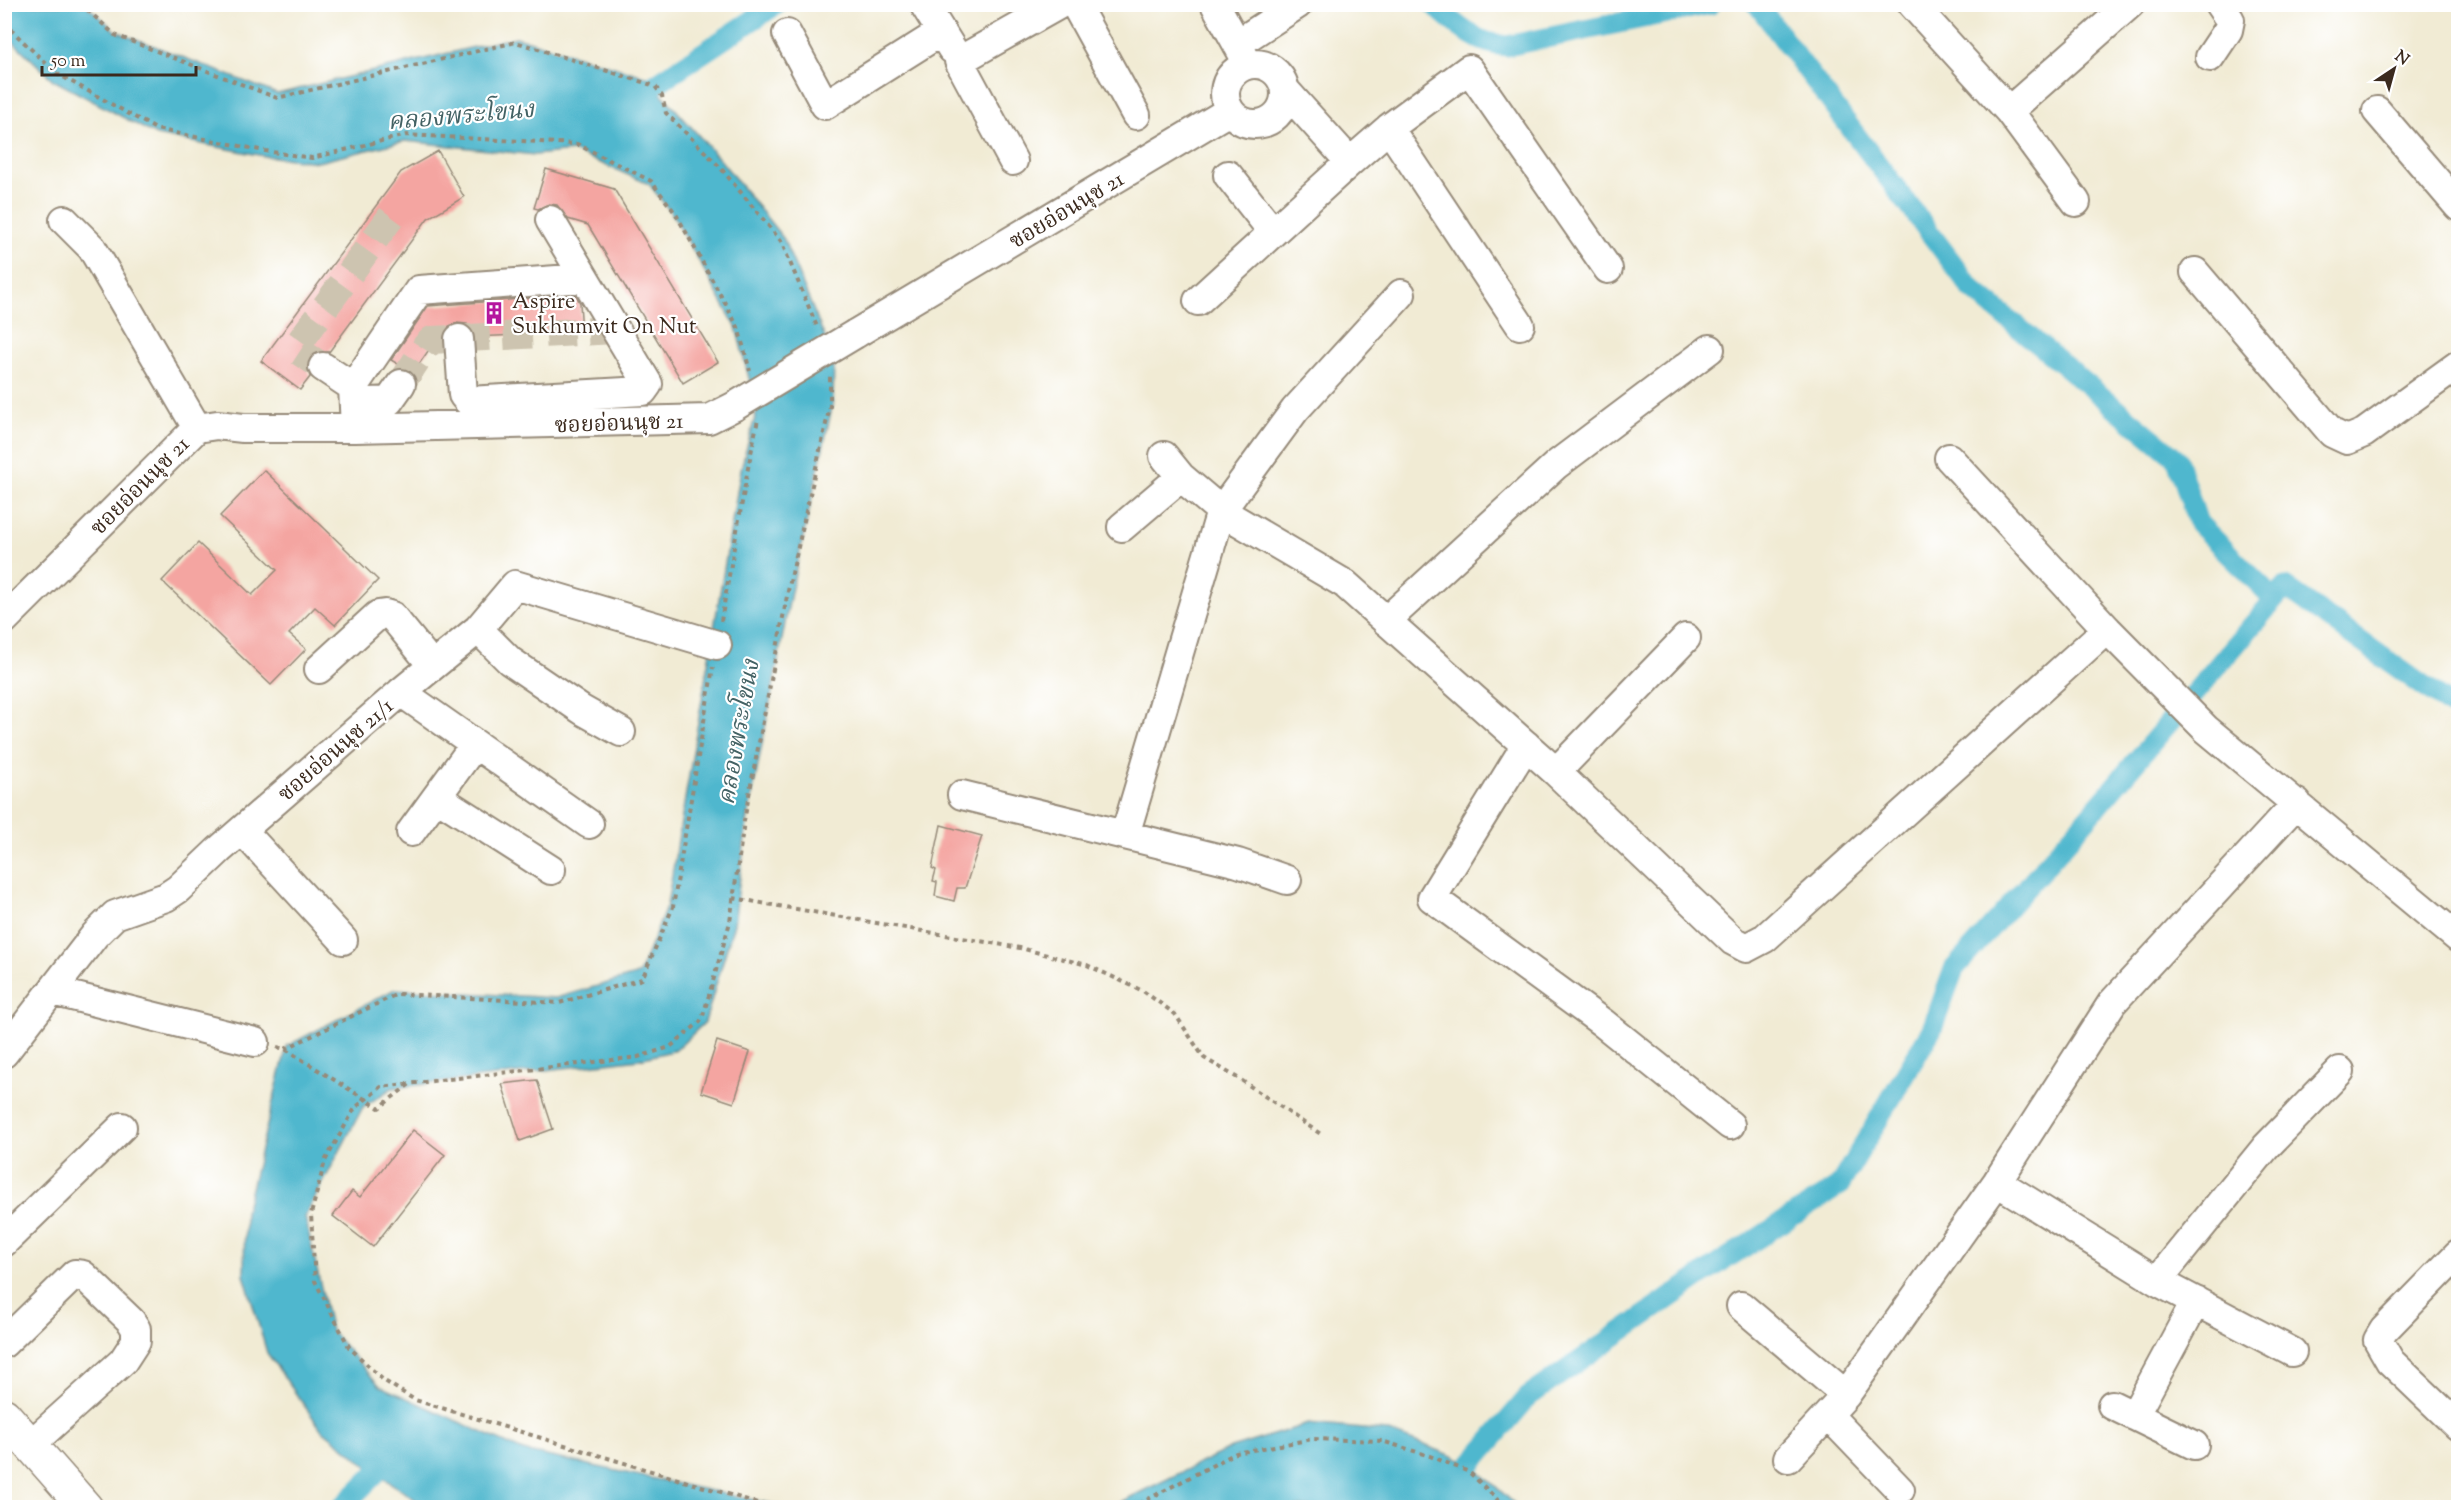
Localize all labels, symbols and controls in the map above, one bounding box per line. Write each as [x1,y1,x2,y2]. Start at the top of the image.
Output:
scale bar [42,39,196,77]
north arrow [2364,39,2424,99]
text: N [2389,46,2413,72]
text: 50 m [50,49,86,75]
water label: คลองพระโขนง [386,92,537,140]
street label: ซอยอ่อนนุช 21 [1004,164,1132,259]
place label: Aspire Sukhumvit On Nut [512,287,697,344]
building icon: Aspire Sukhumvit On Nut [481,300,507,326]
street label: ซอยอ่อนนุช 21 [554,407,685,443]
street label: ซอยอ่อนนุช 21 [84,430,198,544]
water label: คลองพระโขนง [709,656,770,808]
street label: ซอยอ่อนนุช 21/1 [272,692,402,811]

